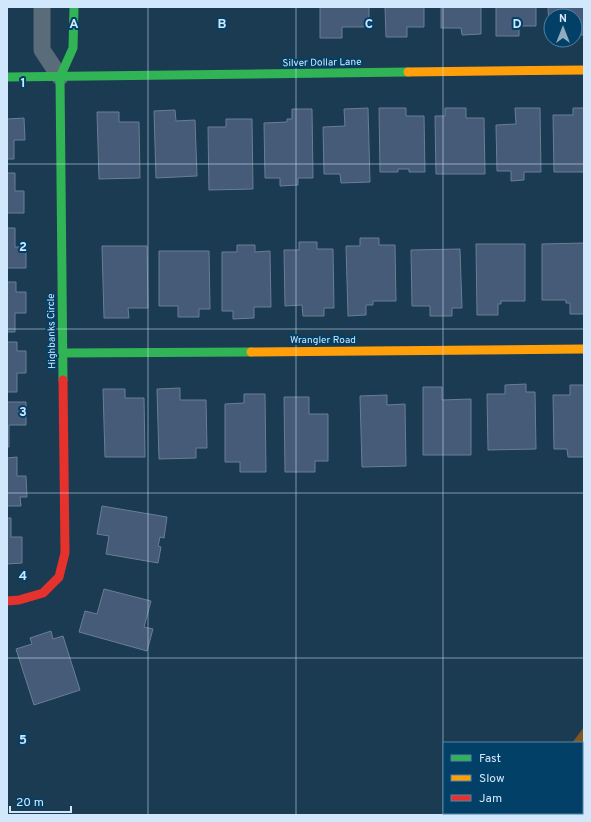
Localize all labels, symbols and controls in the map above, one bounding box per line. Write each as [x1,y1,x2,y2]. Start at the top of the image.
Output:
north arrow [543,8,583,48]
text: N [559,12,567,26]
text: A [69,17,79,33]
text: B [218,17,227,33]
text: C [365,17,373,33]
text: D [512,17,522,33]
street label: Silver Dollar Lane [282,56,362,70]
text: 1 [20,76,26,92]
text: 2 [19,240,27,256]
street label: Highbanks Circle [45,293,59,369]
street label: Wrangler Road [290,334,356,347]
text: 3 [19,405,27,421]
text: 4 [19,569,27,585]
text: 5 [19,733,27,749]
legend [443,742,583,814]
text: Fast [479,751,501,767]
text: Slow [479,771,505,787]
scale bar [10,788,71,814]
text: Jam [479,791,502,807]
text: 20 m [16,795,44,811]

